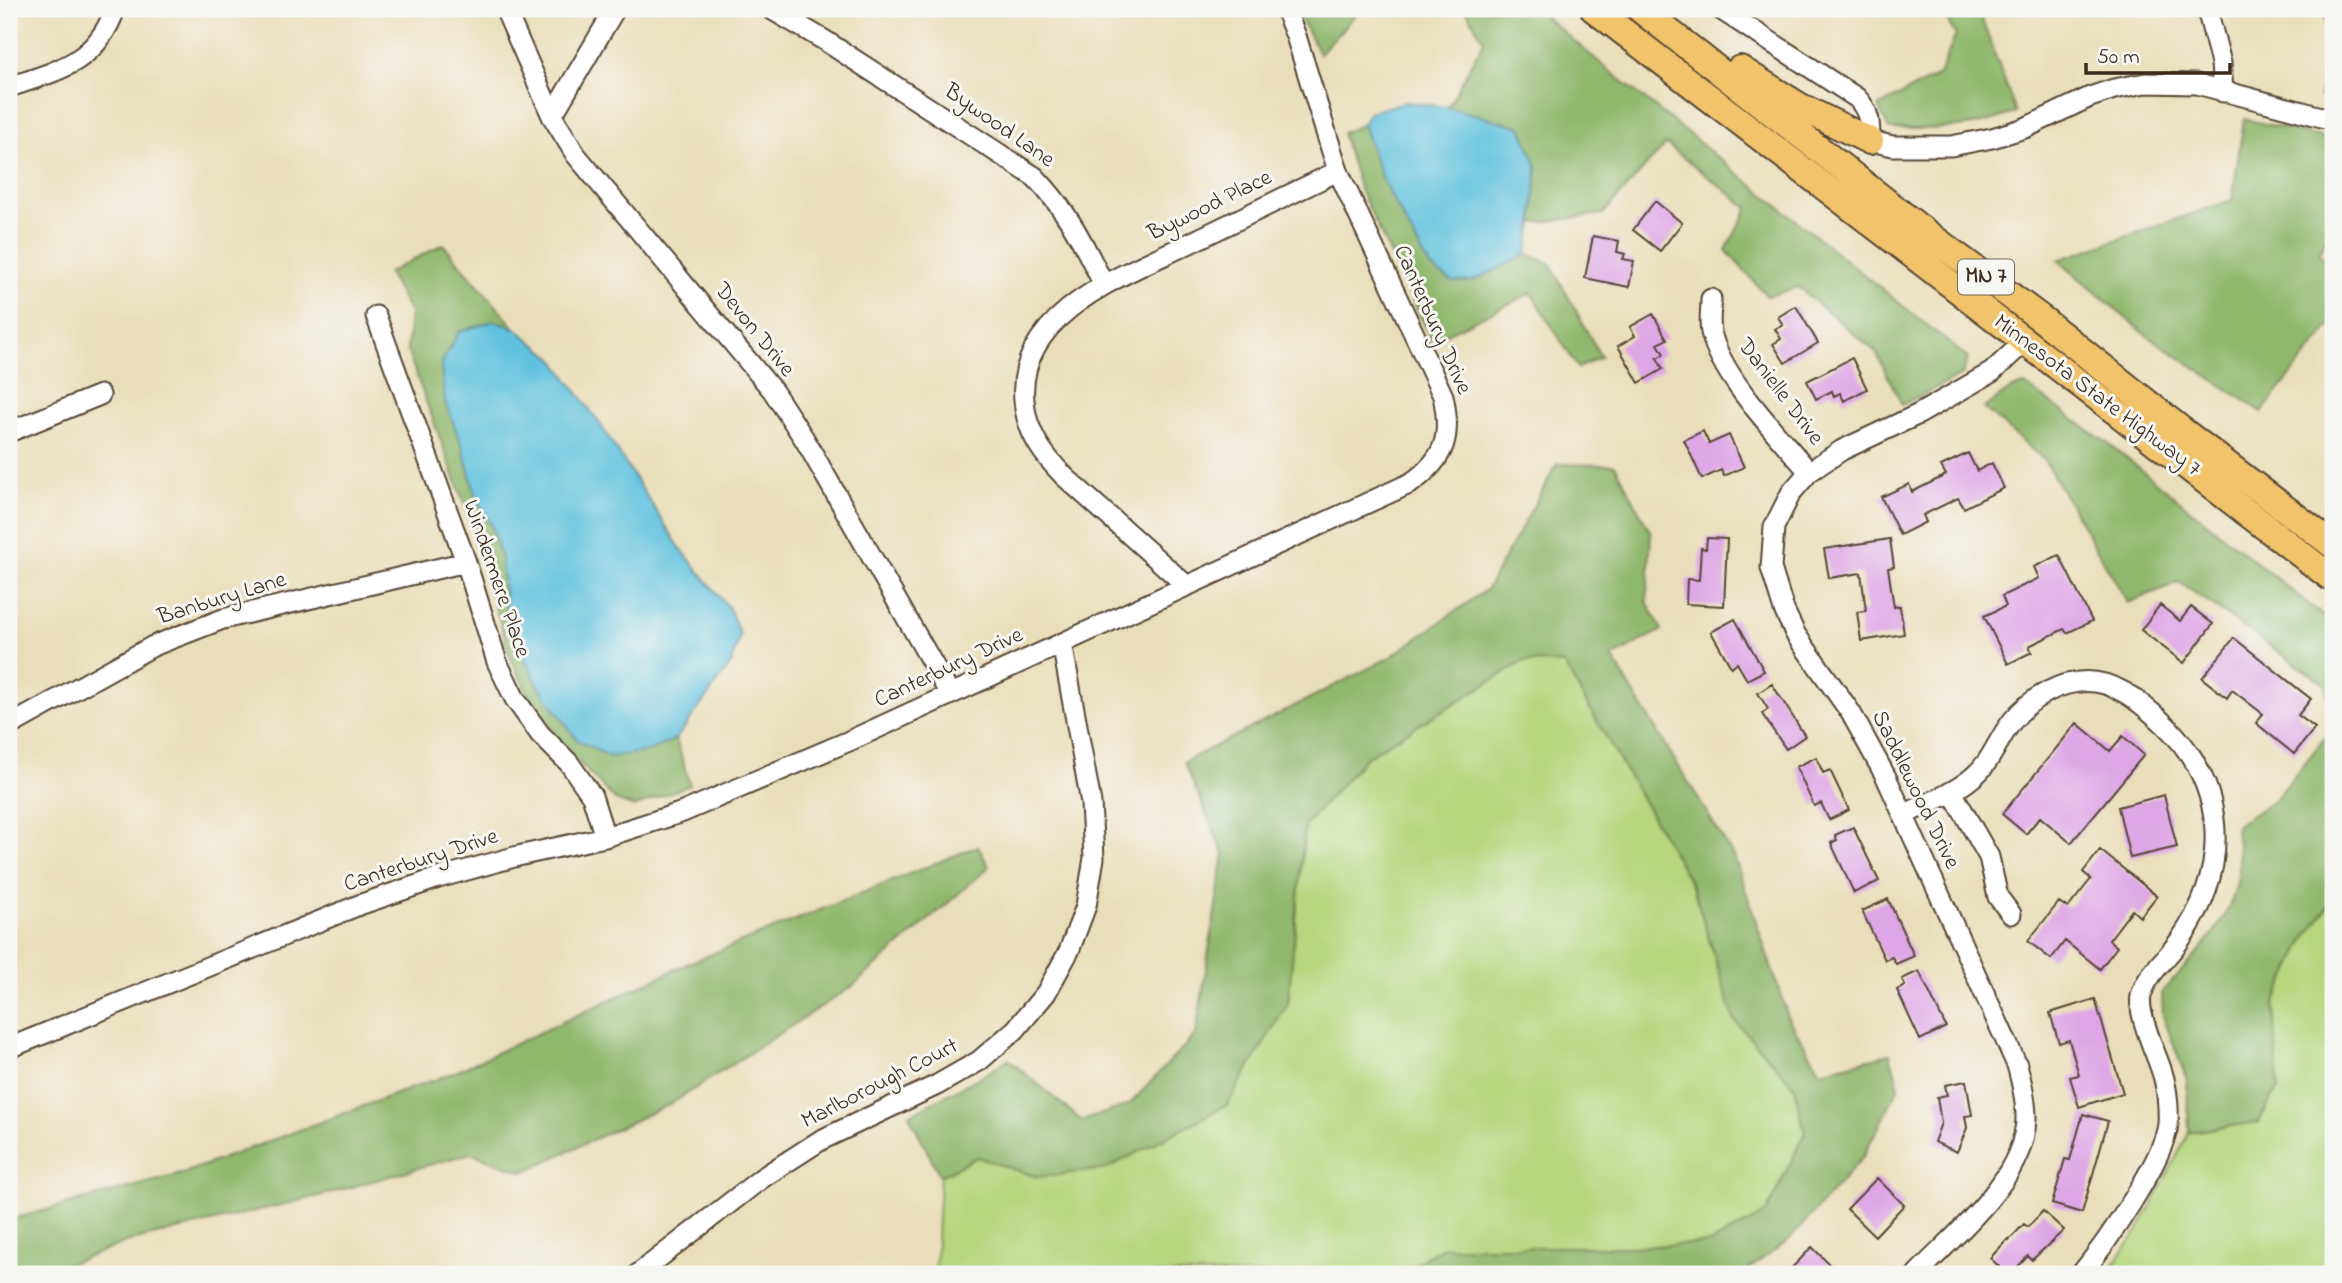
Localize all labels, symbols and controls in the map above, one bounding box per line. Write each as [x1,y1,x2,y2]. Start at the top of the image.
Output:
scale bar [2086,32,2230,76]
text: 50 m [2097,43,2140,73]
street label: Bywood Lane [935,75,1062,178]
street label: Bywood Place [1141,161,1279,253]
street label: Canterbury Drive [1382,240,1480,401]
road number: MN 7 [1958,260,2014,294]
street label: Devon Drive [705,275,803,385]
street label: Minnesota State Highway 7 [1985,307,2208,487]
street label: Danielle Drive [1728,331,1832,453]
street label: Windermere Place [454,496,539,663]
street label: Banbury Lane [153,564,292,636]
street label: Canterbury Drive [869,619,1030,719]
street label: Saddlewood Drive [1862,705,1968,875]
street label: Canterbury Drive [340,820,504,903]
street label: Marlborough Court [796,1030,965,1139]

